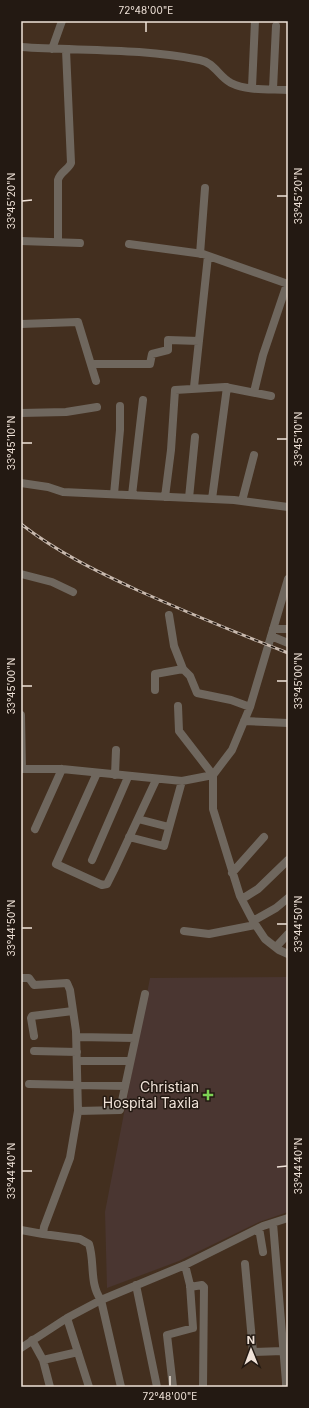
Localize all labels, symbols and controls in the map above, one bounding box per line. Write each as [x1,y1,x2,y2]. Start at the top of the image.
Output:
text: 72°48'00"E [119,4,173,16]
text: 33°45'20"N [292,168,304,224]
text: 33°45'20"N [5,173,17,229]
text: 33°45'10"N [292,412,304,466]
text: 33°45'10"N [5,416,17,470]
text: 33°45'00"N [292,653,304,709]
text: 33°45'00"N [5,658,17,714]
text: 33°44'50"N [292,896,304,952]
text: 33°44'50"N [5,900,17,956]
place label: Christian Hospital Taxila [103,1078,199,1111]
marker: Christian Hospital Taxila [202,1089,214,1101]
text: 33°44'40"N [292,1138,304,1194]
text: 33°44'40"N [5,1143,17,1199]
north arrow [231,1330,271,1370]
text: N [247,1333,255,1347]
text: 72°48'00"E [143,1390,197,1402]

